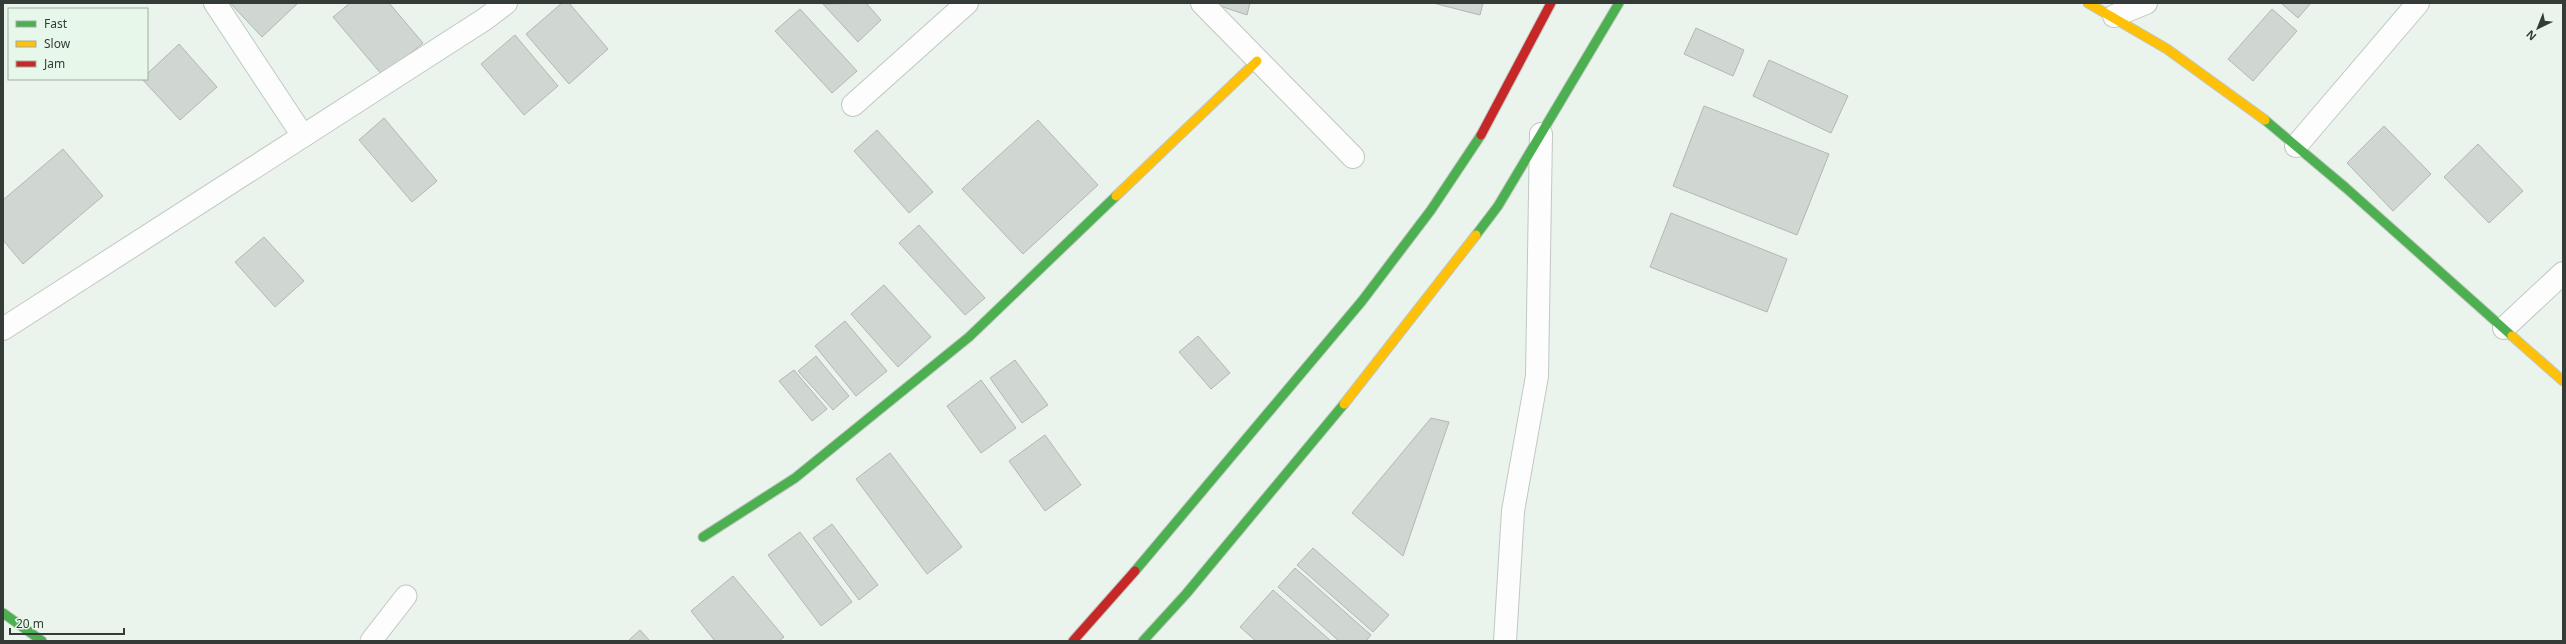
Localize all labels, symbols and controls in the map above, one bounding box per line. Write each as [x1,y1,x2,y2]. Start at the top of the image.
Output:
legend [8,8,148,80]
north arrow [2518,8,2558,48]
text: Fast [44,15,68,32]
text: N [2522,27,2539,44]
text: Slow [44,35,71,52]
text: Jam [43,55,65,72]
scale bar [10,610,124,636]
text: 20 m [16,615,44,632]

